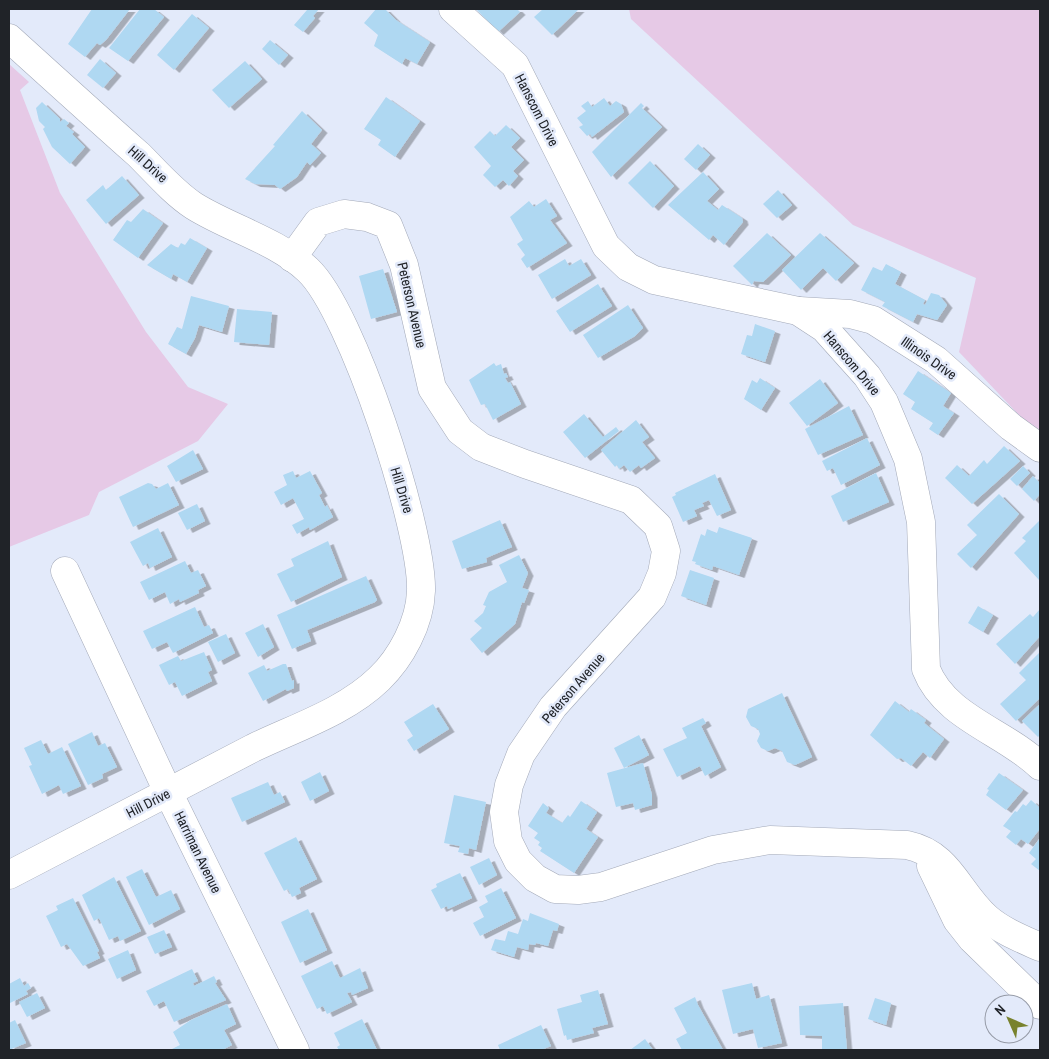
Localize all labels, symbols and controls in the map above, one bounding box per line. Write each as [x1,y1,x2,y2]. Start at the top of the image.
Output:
street label: Hanscom Drive [511,71,563,149]
street label: Hill Drive [124,142,172,186]
street label: Peterson Avenue [393,260,431,350]
street label: Hanscom Drive [820,327,884,399]
street label: Illinois Drive [898,332,960,384]
street label: Hill Drive [386,465,418,515]
street label: Peterson Avenue [538,649,608,727]
street label: Hill Drive [123,784,173,822]
street label: Harriman Avenue [170,808,226,896]
north arrow [984,994,1034,1044]
text: N [991,1001,1009,1019]

